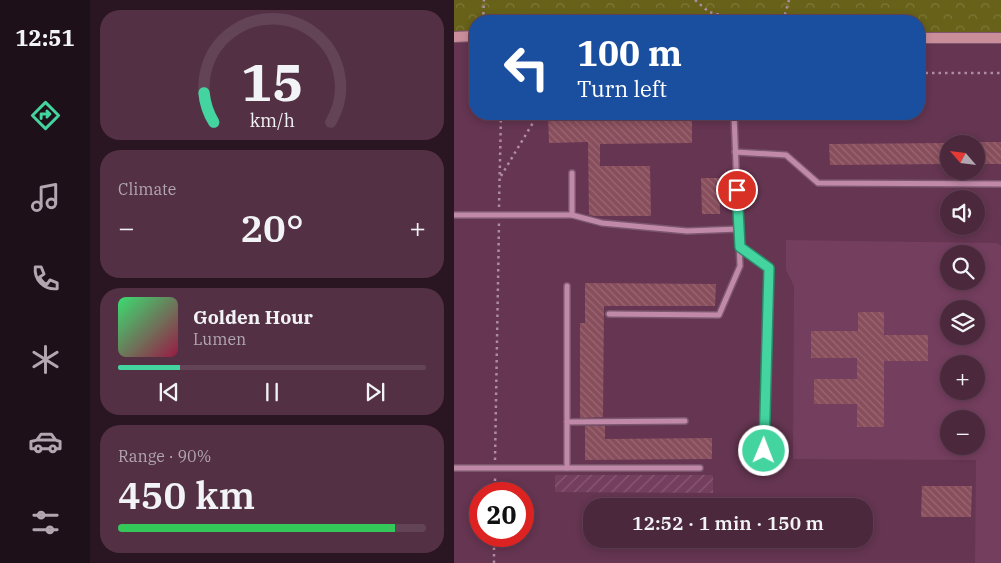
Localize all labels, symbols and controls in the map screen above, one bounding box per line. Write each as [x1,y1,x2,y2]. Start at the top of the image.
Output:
text: 12:51 [15,23,75,52]
text: 100 m [577,30,682,76]
icon: left [494,35,559,100]
text: 15 [241,48,303,115]
text: Turn left [577,74,667,103]
icon: directions [28,98,63,133]
text: km/h [249,109,295,132]
north arrow [940,135,985,180]
map controls [940,135,985,455]
pin [716,169,758,211]
icon: arrive [723,176,751,204]
text: Climate [118,179,176,199]
icon: music [28,180,63,215]
button: sound [940,190,985,235]
text: 20° [240,203,304,252]
text: − [118,209,135,246]
text: + [409,209,426,246]
button: search [940,245,985,290]
icon: phone [28,261,63,296]
button: layers [940,300,985,345]
text: Golden Hour [193,305,313,329]
text: Lumen [193,329,246,349]
icon: climate [28,342,63,377]
button: + [940,355,985,400]
icon: previous [155,378,183,406]
icon: pause [258,378,286,406]
icon: next [361,378,389,406]
button: − [940,410,985,455]
icon: car [28,424,63,459]
position arrow [737,424,789,476]
text: Range · 90% [118,446,211,466]
text: 450 km [118,470,255,519]
speed limit sign: 20 [469,482,534,547]
icon: filters [28,505,63,540]
text: 12:52 · 1 min · 150 m [632,511,824,535]

